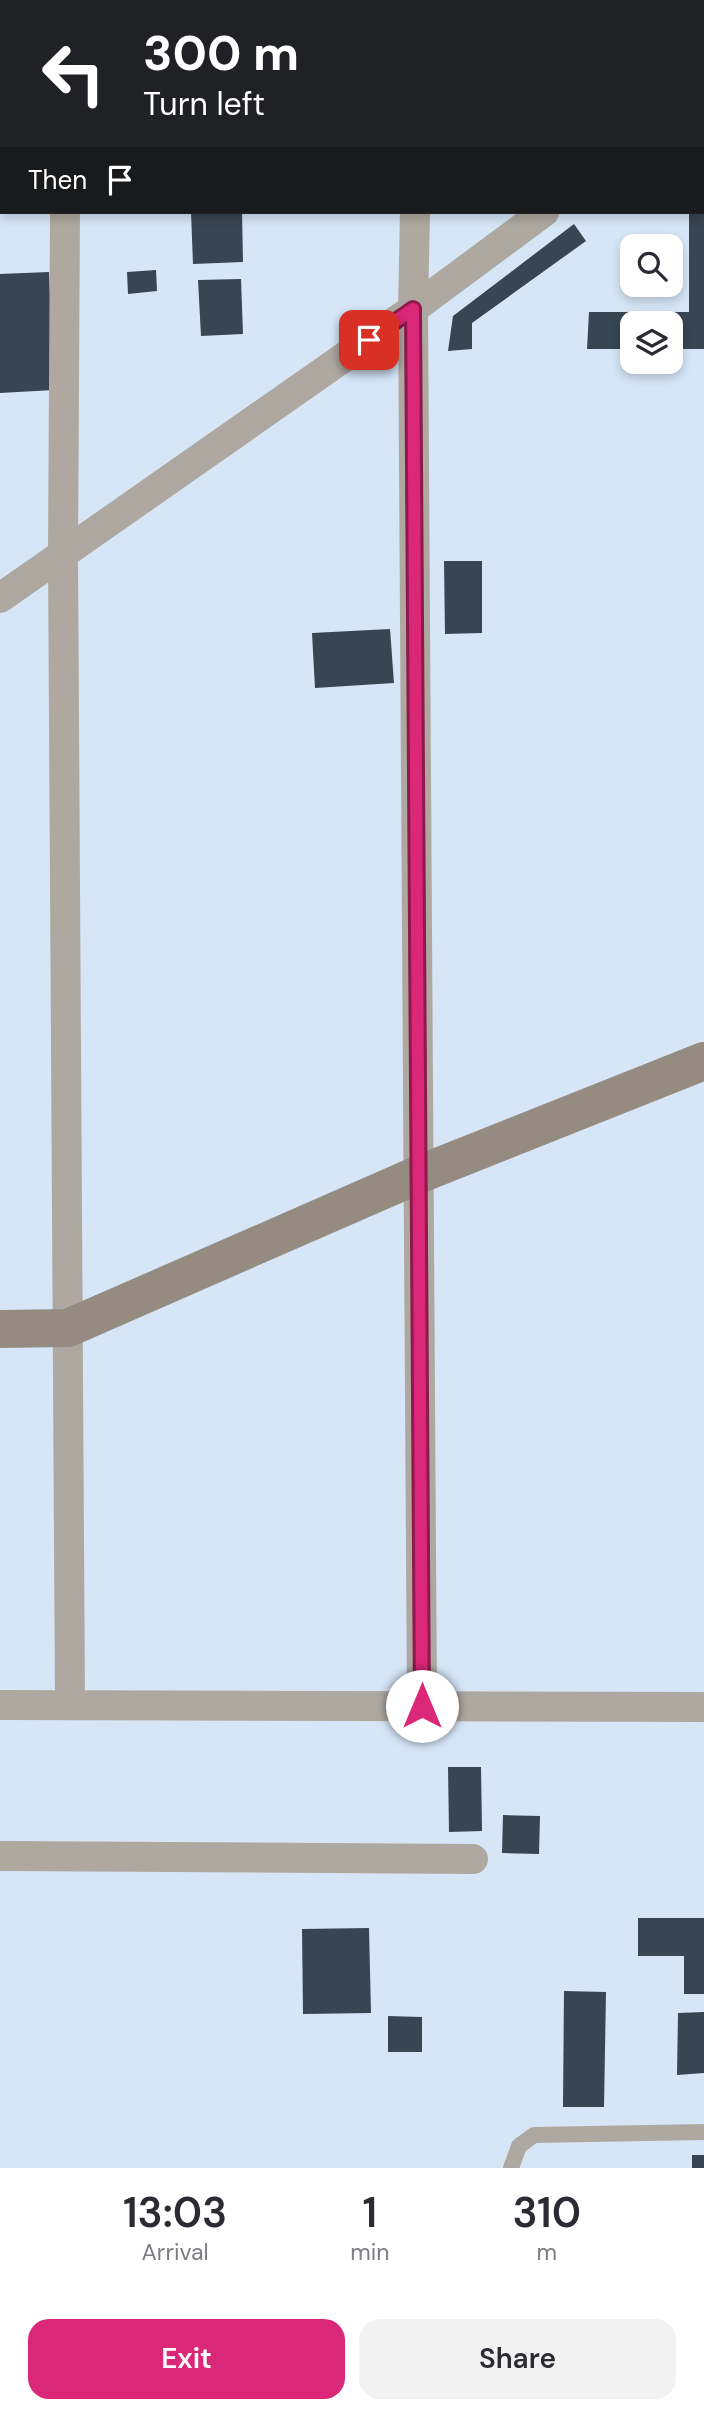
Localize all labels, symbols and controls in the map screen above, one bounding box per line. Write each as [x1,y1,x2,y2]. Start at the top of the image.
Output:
text: 300 m [143,21,299,85]
icon: left [28,28,119,119]
text: Turn left [143,83,265,125]
icon: arrive [101,161,139,199]
text: Then [28,163,87,197]
map controls [620,234,683,374]
button: search [620,234,683,297]
pin [339,310,399,370]
button: layers [620,311,683,374]
icon: arrive [350,321,388,359]
position arrow [385,1669,459,1743]
text: 13:03 [123,2185,227,2240]
text: 1 [363,2185,377,2240]
text: 310 [512,2185,581,2240]
text: Arrival [142,2237,209,2267]
text: min [350,2237,389,2267]
text: m [536,2237,557,2267]
button: Exit [28,2319,345,2399]
button: Share [359,2319,676,2399]

